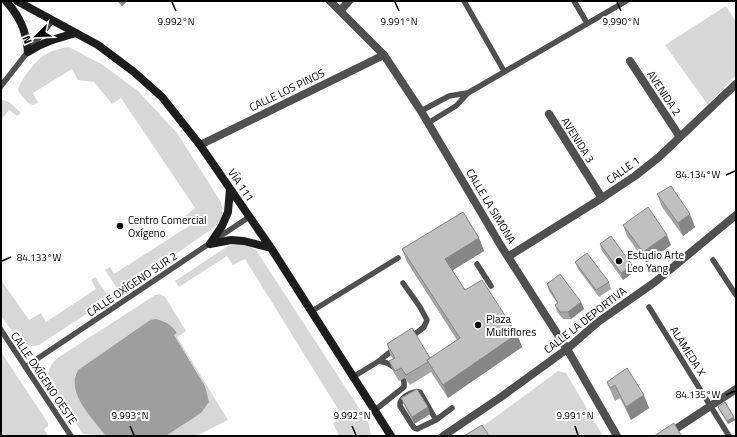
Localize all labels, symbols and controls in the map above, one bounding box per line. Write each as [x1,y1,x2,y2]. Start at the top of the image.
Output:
text: 9.992°N [158,14,194,29]
text: 9.991°N [381,14,417,29]
text: 9.990°N [603,14,639,29]
north arrow [16,16,56,56]
text: N [18,33,36,47]
street label: CALLE LOS PINOS [247,65,327,115]
street label: AVENIDA 2 [643,67,685,119]
street label: AVENIDA 3 [558,114,598,166]
street label: CALLE 1 [603,152,643,188]
street label: VÍA 111 [224,165,258,205]
street label: CALLE LA SIMONA [462,165,520,247]
text: 84.134°W [676,167,720,182]
place label: Centro Comercial Oxígeno [128,212,206,241]
marker: Centro Comercial Oxígeno [115,221,125,231]
place label: Estudio Arte Leo Yang [627,247,685,276]
street label: CALLE OXÍGENO SUR 2 [84,248,180,320]
text: 84.133°W [17,250,61,265]
marker: Estudio Arte Leo Yang [614,256,624,266]
street label: CALLE LA DEPORTIVA [540,282,630,357]
place label: Plaza Multiflores [486,311,536,340]
marker: Plaza Multiflores [473,320,483,330]
street label: ALAMEDA X [666,323,710,379]
street label: CALLE OXÍGENO OESTE [7,329,81,427]
text: 84.135°W [676,387,720,402]
text: 9.993°N [112,408,148,423]
text: 9.992°N [334,408,370,423]
text: 9.991°N [557,408,593,423]

